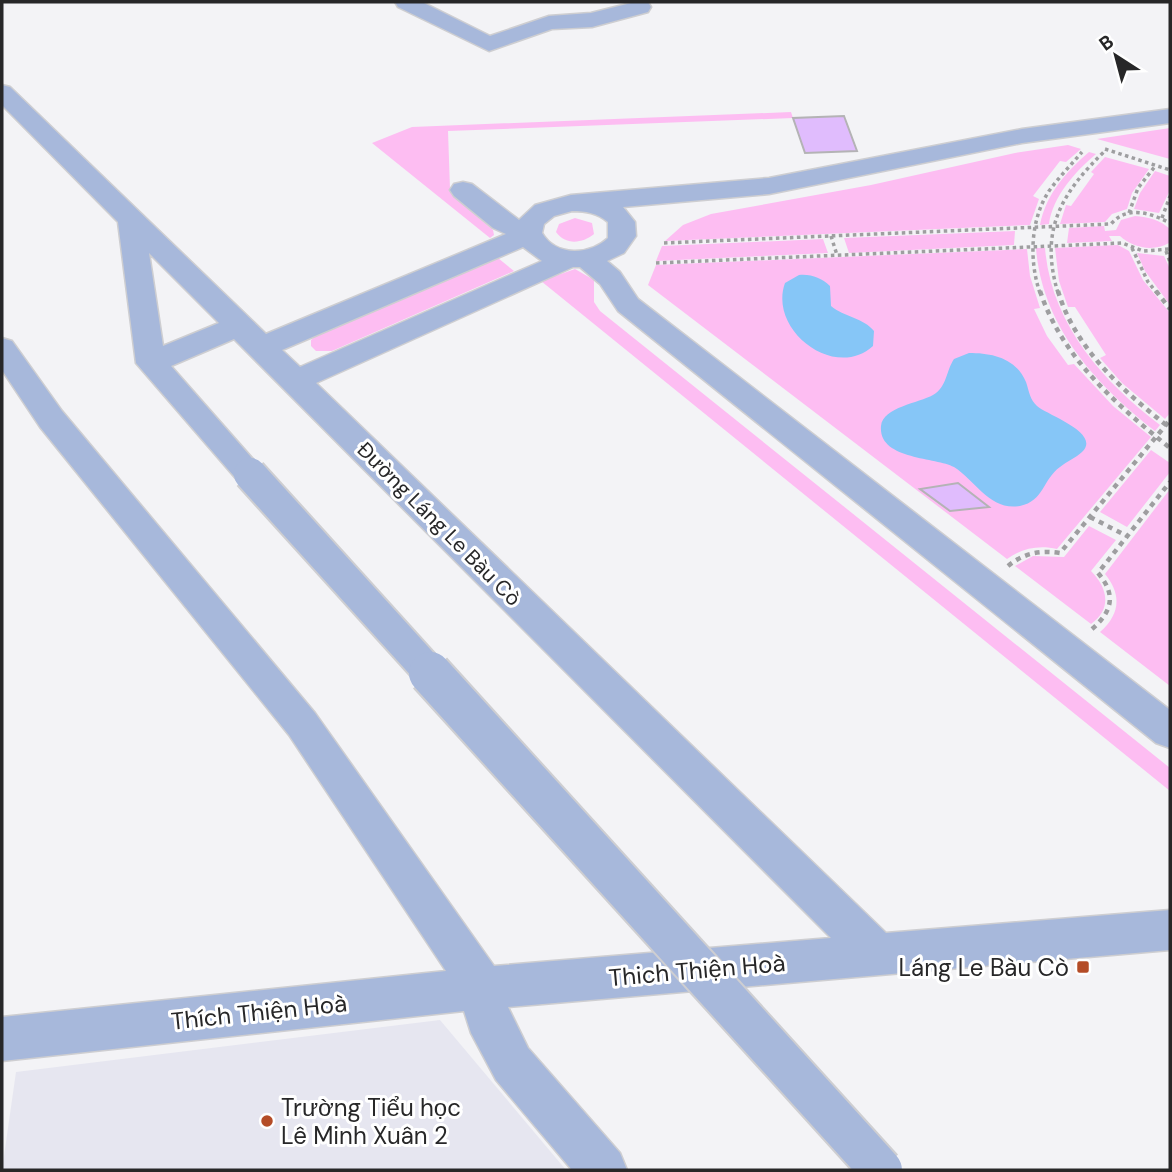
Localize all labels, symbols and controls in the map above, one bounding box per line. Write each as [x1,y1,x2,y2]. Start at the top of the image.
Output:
north arrow [1081,21,1151,91]
text: B [1094,29,1119,56]
street label: Đường Láng Le Bàu Cò [351,436,527,612]
street label: Thich Thiện Hoà [607,947,787,993]
place label: Láng Le Bàu Cò [898,952,1069,983]
marker: Láng Le Bàu Cò [1075,959,1091,975]
street label: Thích Thiện Hoà [170,987,348,1037]
place label: Trường Tiểu học Lê Minh Xuân 2 [281,1092,461,1151]
marker: Trường Tiểu học Lê Minh Xuân 2 [259,1113,275,1129]

